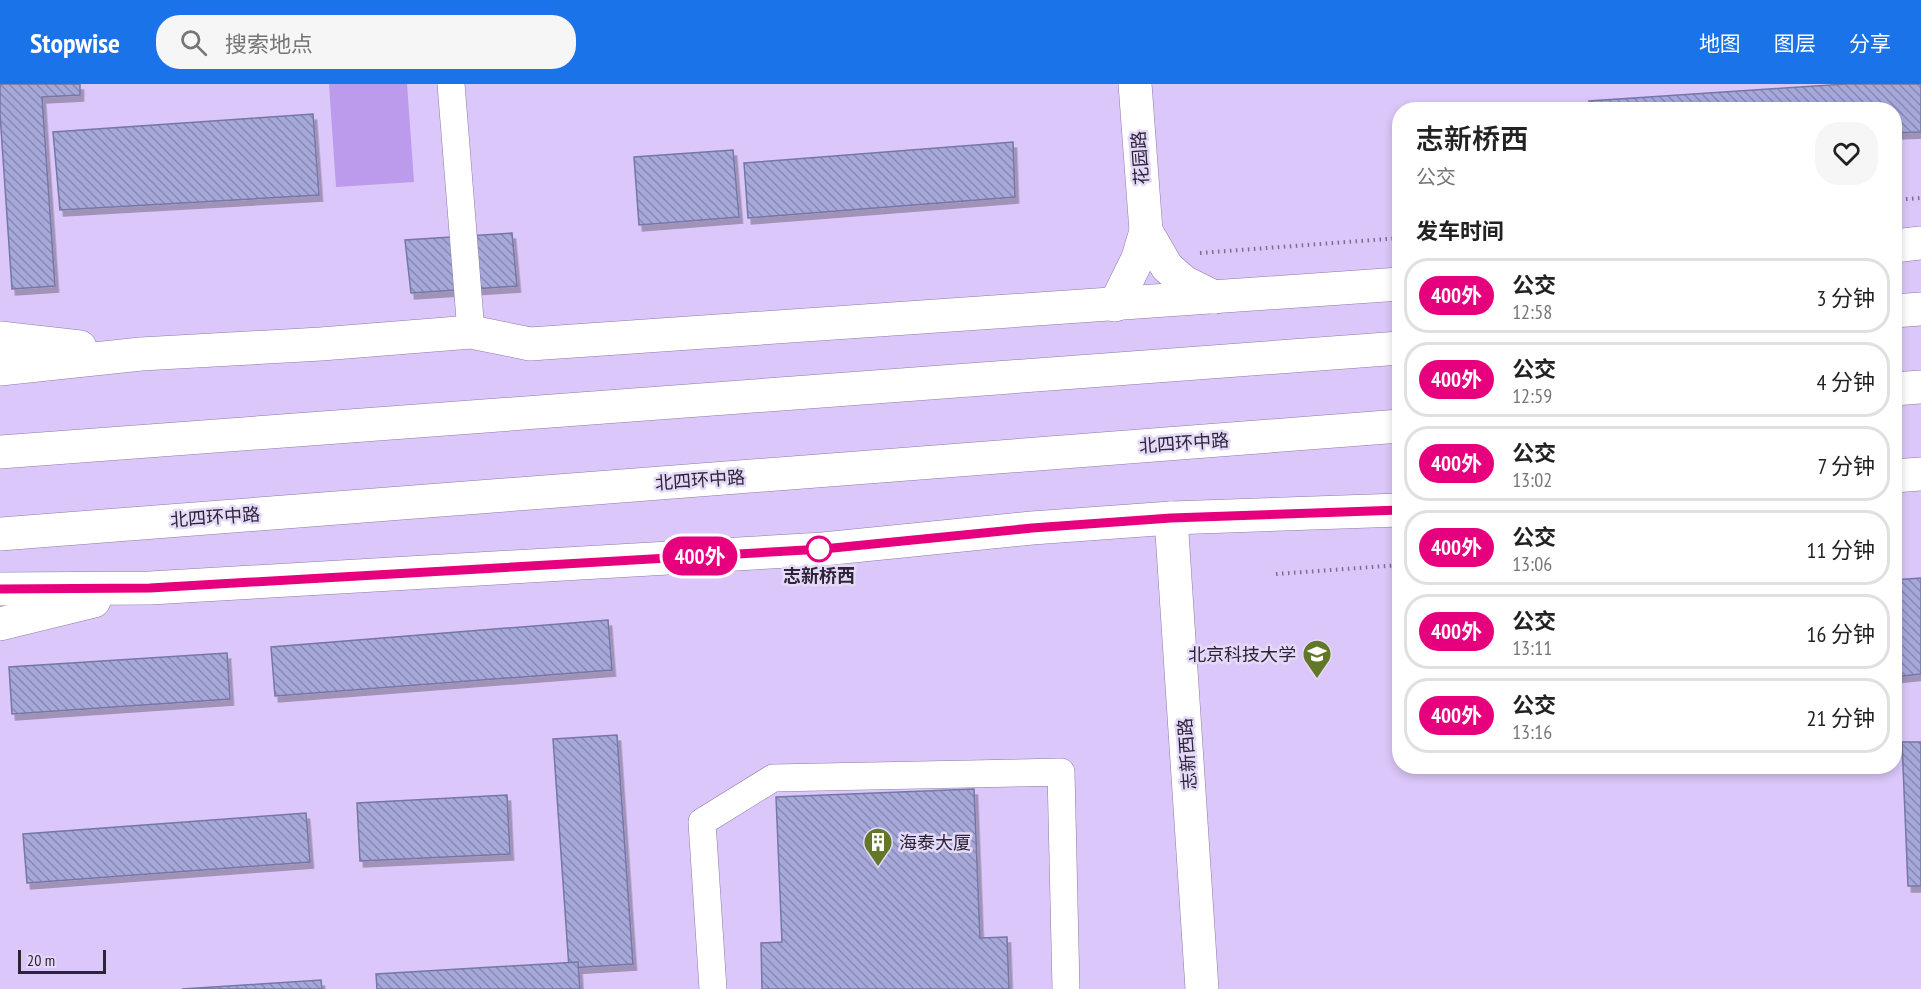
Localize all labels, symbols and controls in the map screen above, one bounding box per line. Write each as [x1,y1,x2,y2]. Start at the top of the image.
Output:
search box [156,15,576,69]
text: Stopwise [30,24,120,61]
icon: search [177,26,210,59]
text: 搜索地点 [225,30,313,58]
text: 地图 [1699,30,1741,57]
text: 图层 [1774,30,1816,57]
text: 分享 [1849,30,1891,57]
text: 志新桥西 [1416,120,1528,157]
button: heart [1815,122,1878,185]
street label: 花园路 [1127,130,1153,186]
text: 公交 [1416,164,1456,190]
text: 发车时间 [1416,217,1504,245]
text: 公交 [1512,271,1556,299]
text: 400外 [1431,282,1482,309]
text: 3 分钟 [1816,284,1875,312]
text: 12:58 [1512,299,1552,325]
text: 公交 [1512,355,1556,383]
text: 400外 [1431,366,1482,393]
text: 4 分钟 [1816,368,1875,396]
text: 12:59 [1512,383,1552,409]
street label: 北四环中路 [1138,428,1230,458]
text: 公交 [1512,439,1556,467]
text: 400外 [1431,450,1482,477]
text: 7 分钟 [1817,452,1875,480]
street label: 北四环中路 [654,465,746,495]
text: 13:02 [1512,467,1552,493]
street label: 北四环中路 [169,502,261,532]
text: 公交 [1512,523,1556,551]
text: 400外 [1431,534,1482,561]
line badge: 400外 [658,536,742,576]
marker: 志新桥西 [806,536,832,562]
text: 11 分钟 [1807,536,1875,564]
text: 400外 [674,543,726,570]
text: 13:06 [1512,551,1552,577]
place label: 志新桥西 [783,564,855,587]
text: 公交 [1512,607,1556,635]
text: 400外 [1431,618,1482,645]
text: 16 分钟 [1807,620,1875,648]
text: 13:11 [1512,635,1552,661]
school or university icon: 北京科技大学 [1301,638,1333,680]
place label: 北京科技大学 [1188,643,1296,666]
text: 公交 [1512,691,1556,719]
text: 400外 [1431,702,1482,729]
text: 21 分钟 [1807,704,1875,732]
street label: 志新西路 [1173,717,1201,791]
text: 13:16 [1512,719,1552,745]
building icon: 海泰大厦 [862,826,894,868]
place label: 海泰大厦 [899,831,971,854]
scale bar [18,947,106,974]
text: 20 m [27,950,55,970]

